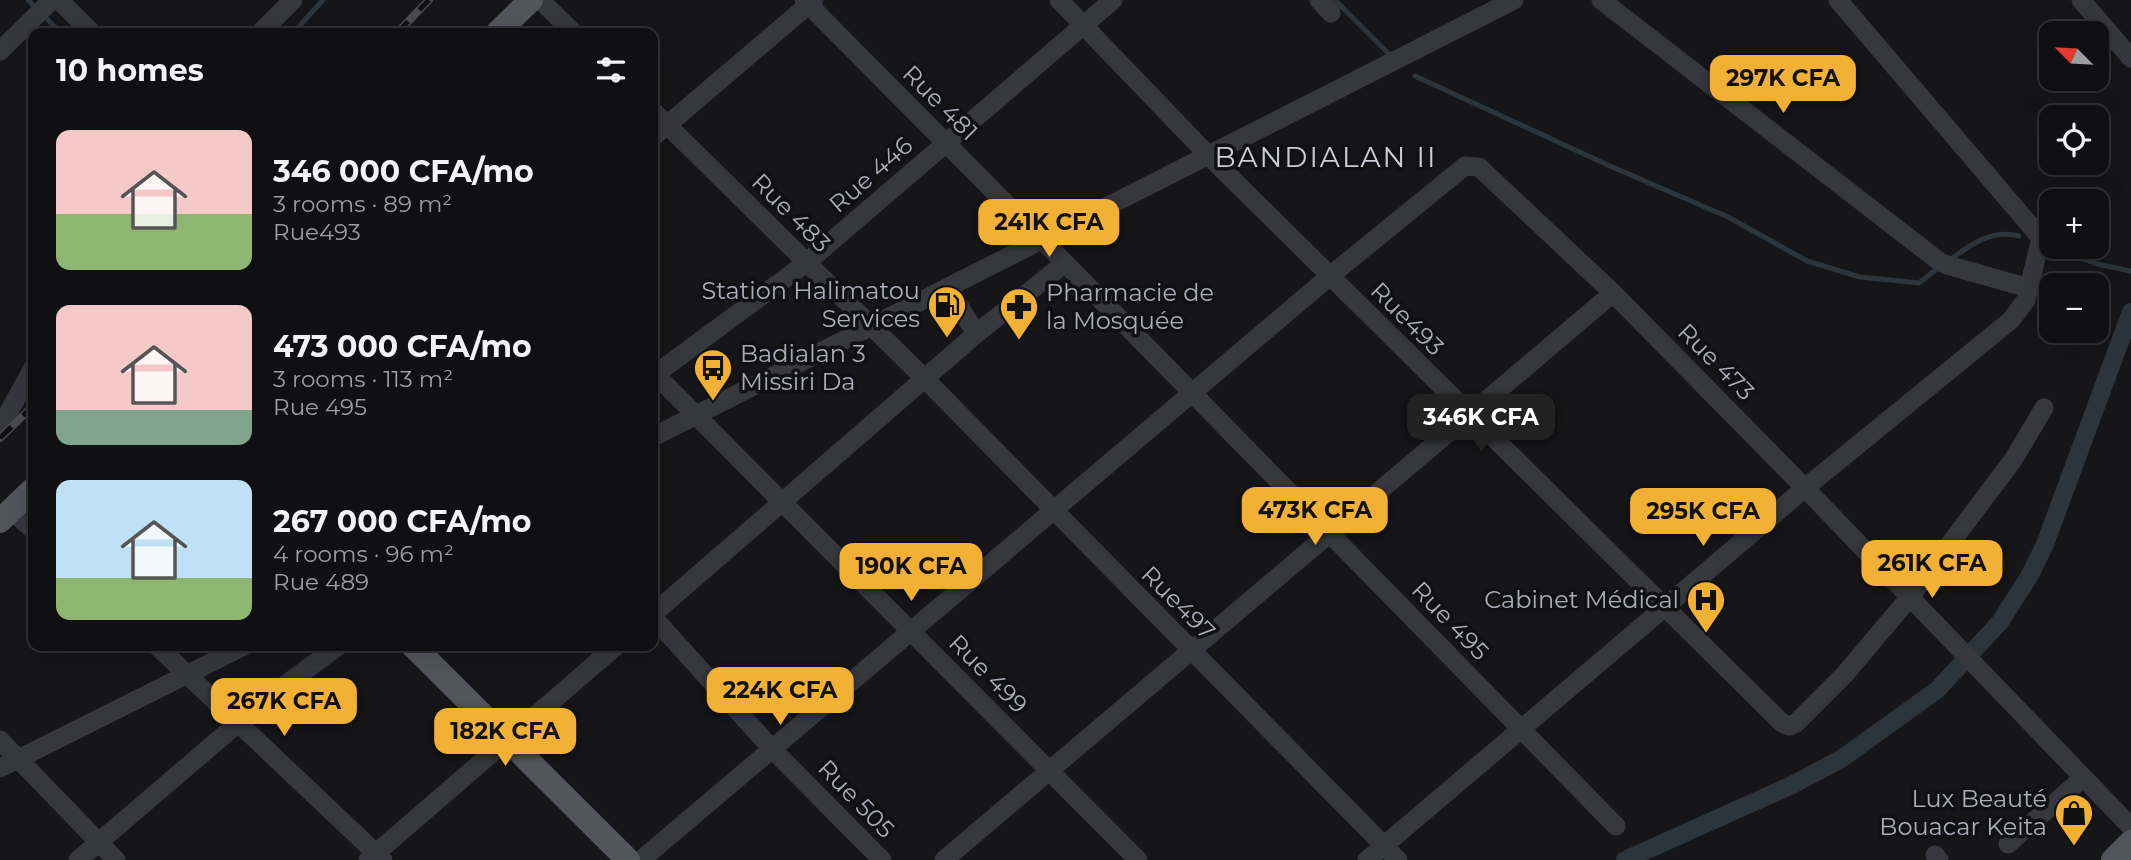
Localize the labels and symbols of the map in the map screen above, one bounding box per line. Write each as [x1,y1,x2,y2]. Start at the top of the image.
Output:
north arrow [2039,21,2109,91]
pin: 297K CFA [1711,55,1855,115]
street label: Rue 481 [897,59,984,146]
street label: Rue 446 [823,131,918,219]
district label: BANDIALAN II [1214,140,1438,174]
street label: Rue 483 [746,167,837,258]
pin: 241K CFA [977,200,1121,259]
place label: Station Halimatou Services [701,276,920,333]
street label: Rue493 [1365,276,1450,361]
place label: Pharmacie de la Mosquée [1046,278,1214,335]
fuel station icon: Station Halimatou Services [926,284,968,339]
pharmacy icon: Pharmacie de la Mosquée [998,286,1040,341]
street label: Rue 473 [1672,317,1761,406]
place label: Badialan 3 Missiri Da [740,339,866,396]
bus stop icon: Badialan 3 Missiri Da [692,347,734,402]
pin: 346K CFA [1409,394,1553,454]
pin: 473K CFA [1243,488,1387,547]
pin: 295K CFA [1631,489,1775,548]
pin: 261K CFA [1860,540,2004,600]
pin: 190K CFA [839,544,983,603]
street label: Rue497 [1135,560,1221,646]
street label: Rue 495 [1406,575,1495,666]
hospital icon: Cabinet Médical [1685,579,1727,634]
place label: Cabinet Médical [1484,585,1679,614]
street label: Rue 499 [943,628,1034,719]
pin: 224K CFA [708,668,852,727]
pin: 267K CFA [212,678,356,738]
pin: 182K CFA [433,708,577,768]
street label: Rue 505 [812,754,901,844]
place label: Lux Beauté Bouacar Keita [1879,784,2047,841]
shop icon: Lux Beauté Bouacar Keita [2053,792,2095,847]

